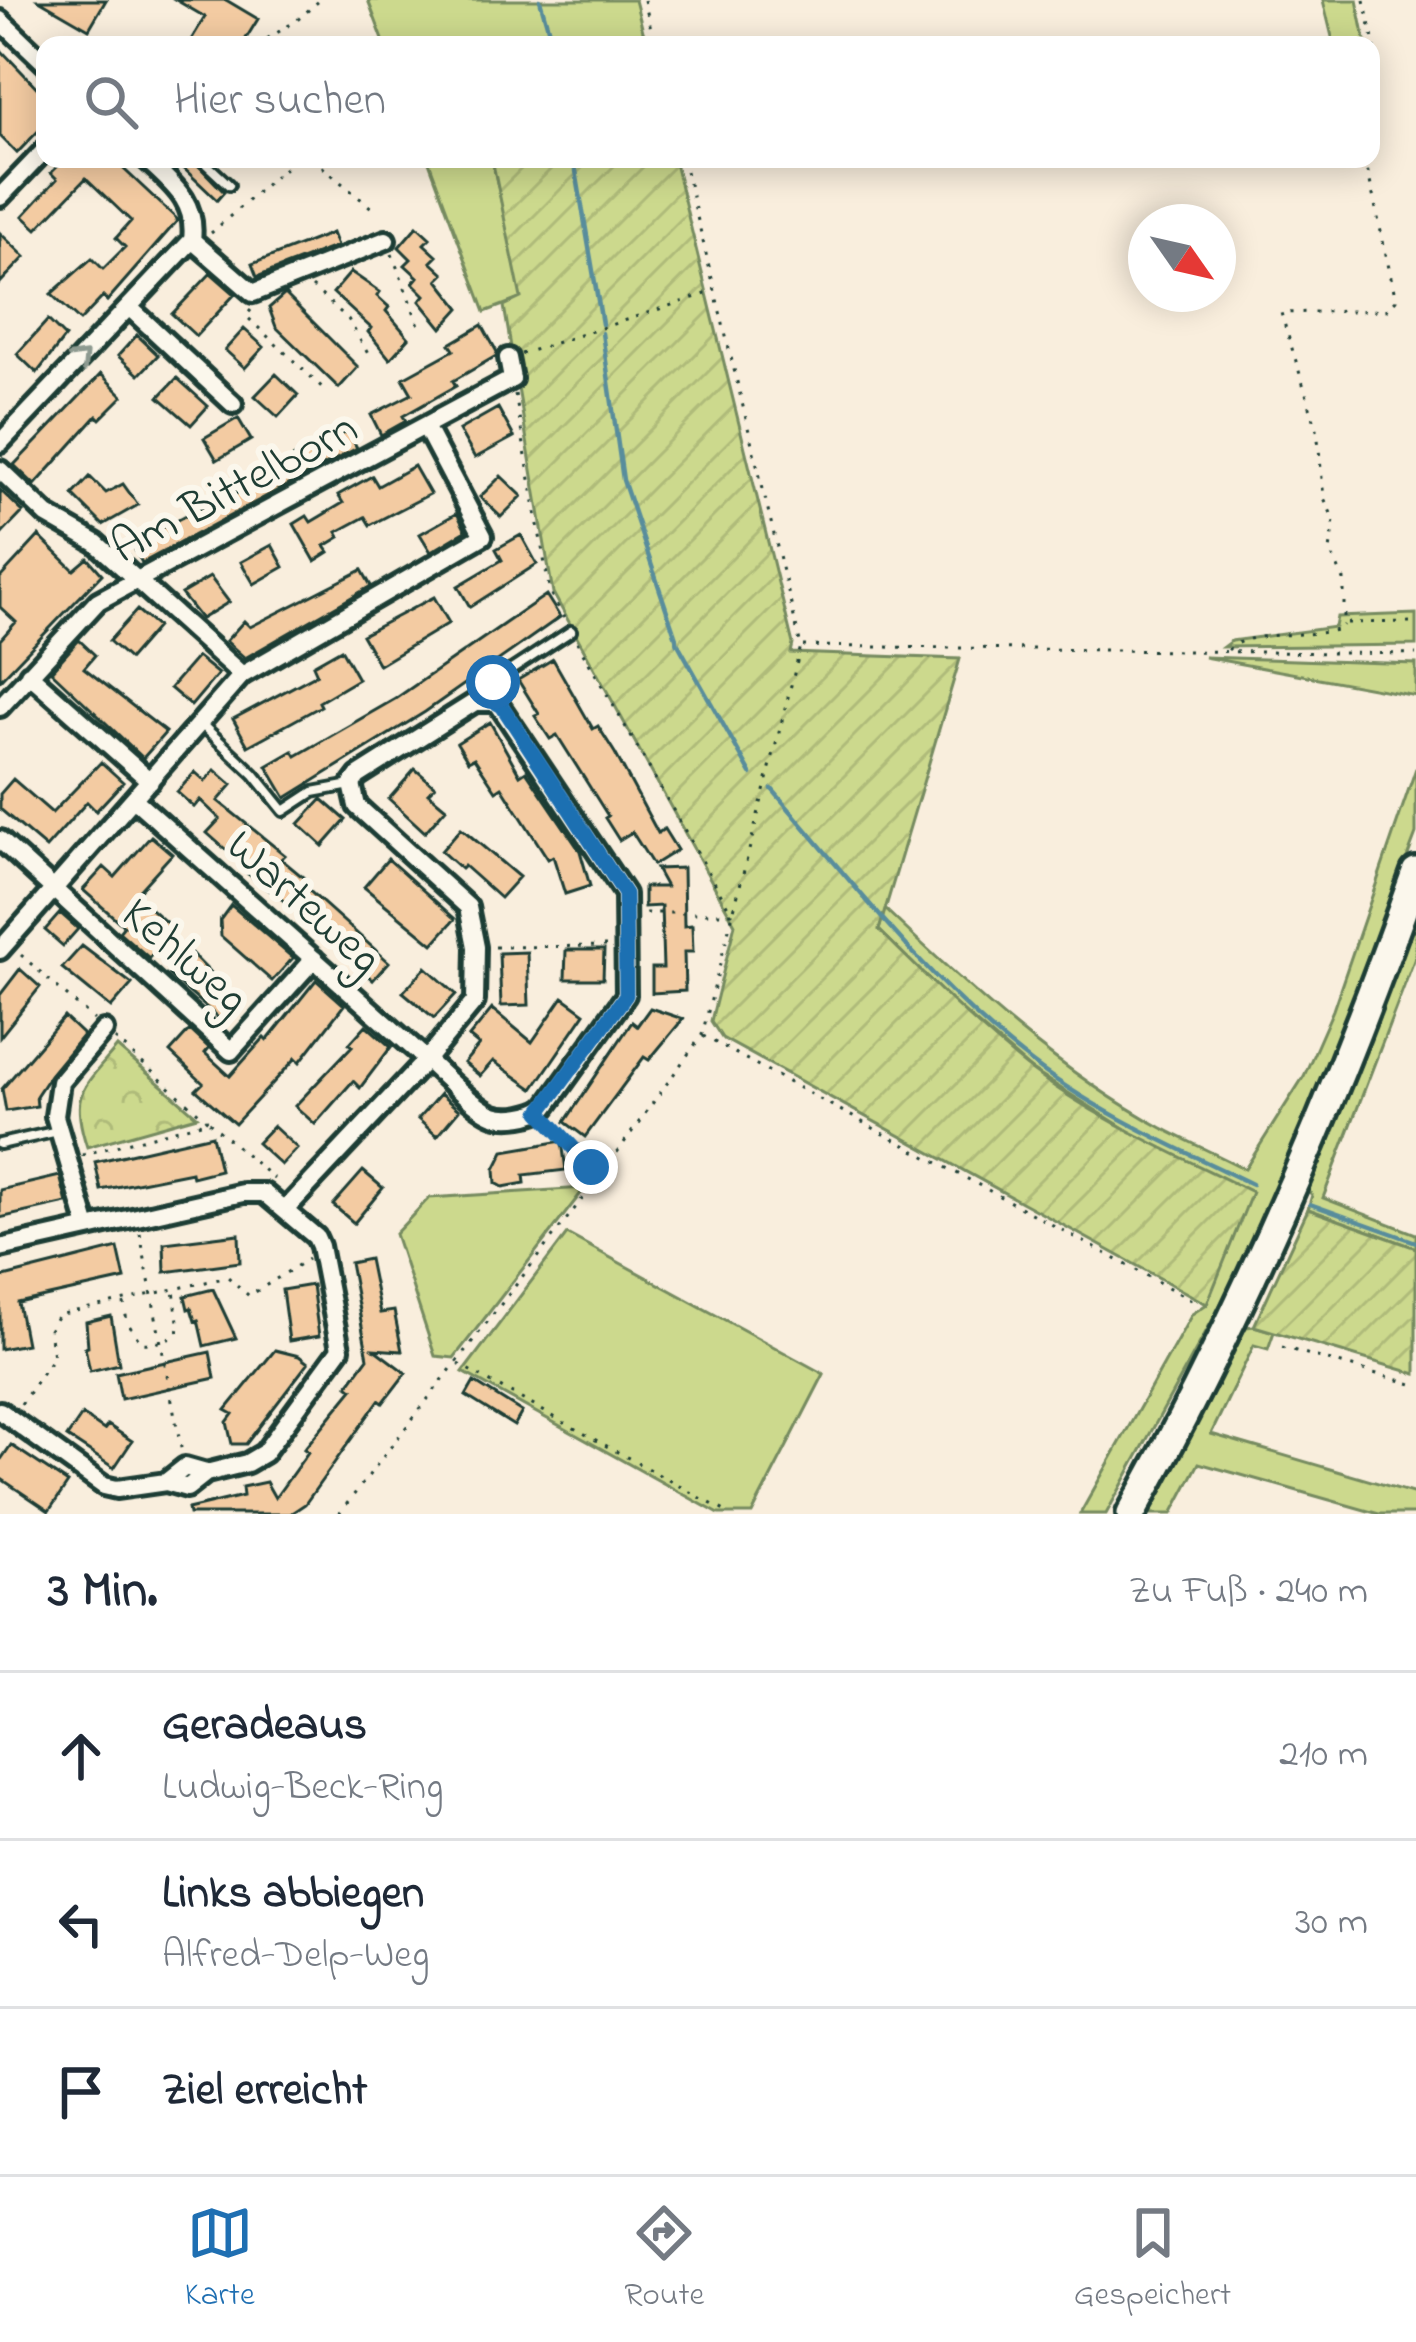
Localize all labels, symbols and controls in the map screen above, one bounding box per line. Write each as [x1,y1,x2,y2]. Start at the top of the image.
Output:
search box [36,36,1380,168]
icon: search [78,69,144,135]
text: Hier suchen [174,69,386,135]
north arrow [1128,204,1236,312]
one-way arrow [67,351,89,373]
street label: Am Bittelborn [100,395,371,584]
route start [466,655,520,709]
street label: Warteweg [208,814,397,994]
street label: Kehlweg [103,882,263,1034]
route end [564,1140,618,1194]
text: 3 Min. [48,1555,158,1630]
text: Zu Fuß · 240 m [1129,1564,1368,1621]
text: Geradeaus [162,1694,367,1760]
icon: ahead [48,1723,114,1789]
text: 210 m [1279,1727,1368,1784]
text: Ludwig-Beck-Ring [162,1760,443,1817]
text: Links abbiegen [162,1862,424,1928]
icon: left [48,1891,114,1957]
text: 30 m [1295,1895,1368,1952]
text: Alfred-Delp-Weg [162,1928,429,1985]
icon: arrive [48,2059,114,2125]
text: Ziel erreicht [162,2059,367,2125]
tab: Karte [185,2200,255,2320]
tab: Route [624,2200,704,2320]
tab: Gespeichert [1074,2200,1231,2320]

